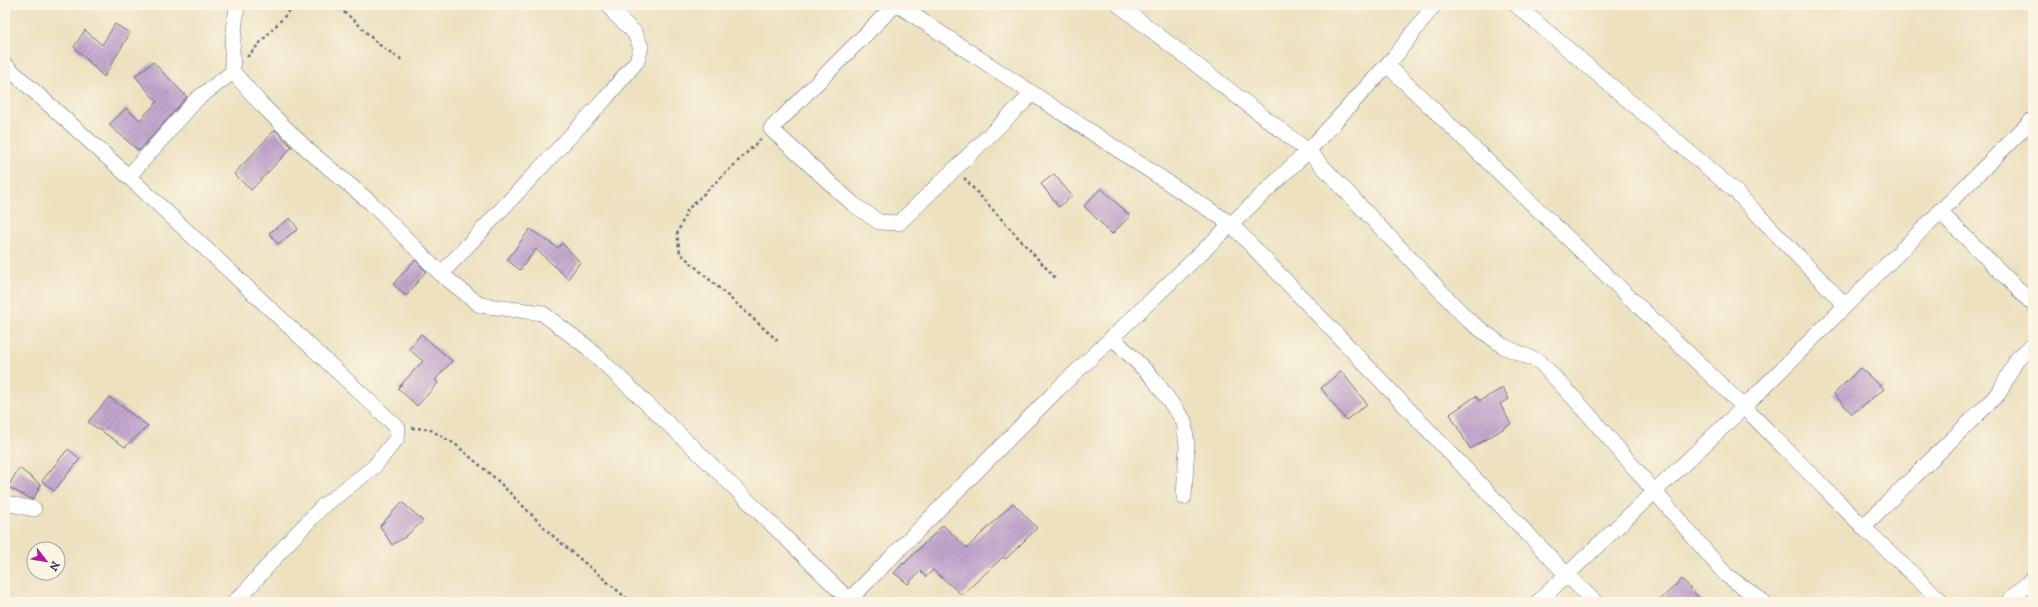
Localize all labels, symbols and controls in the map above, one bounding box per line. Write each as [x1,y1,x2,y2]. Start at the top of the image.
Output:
north arrow [26,541,66,581]
text: N [45,558,62,573]

